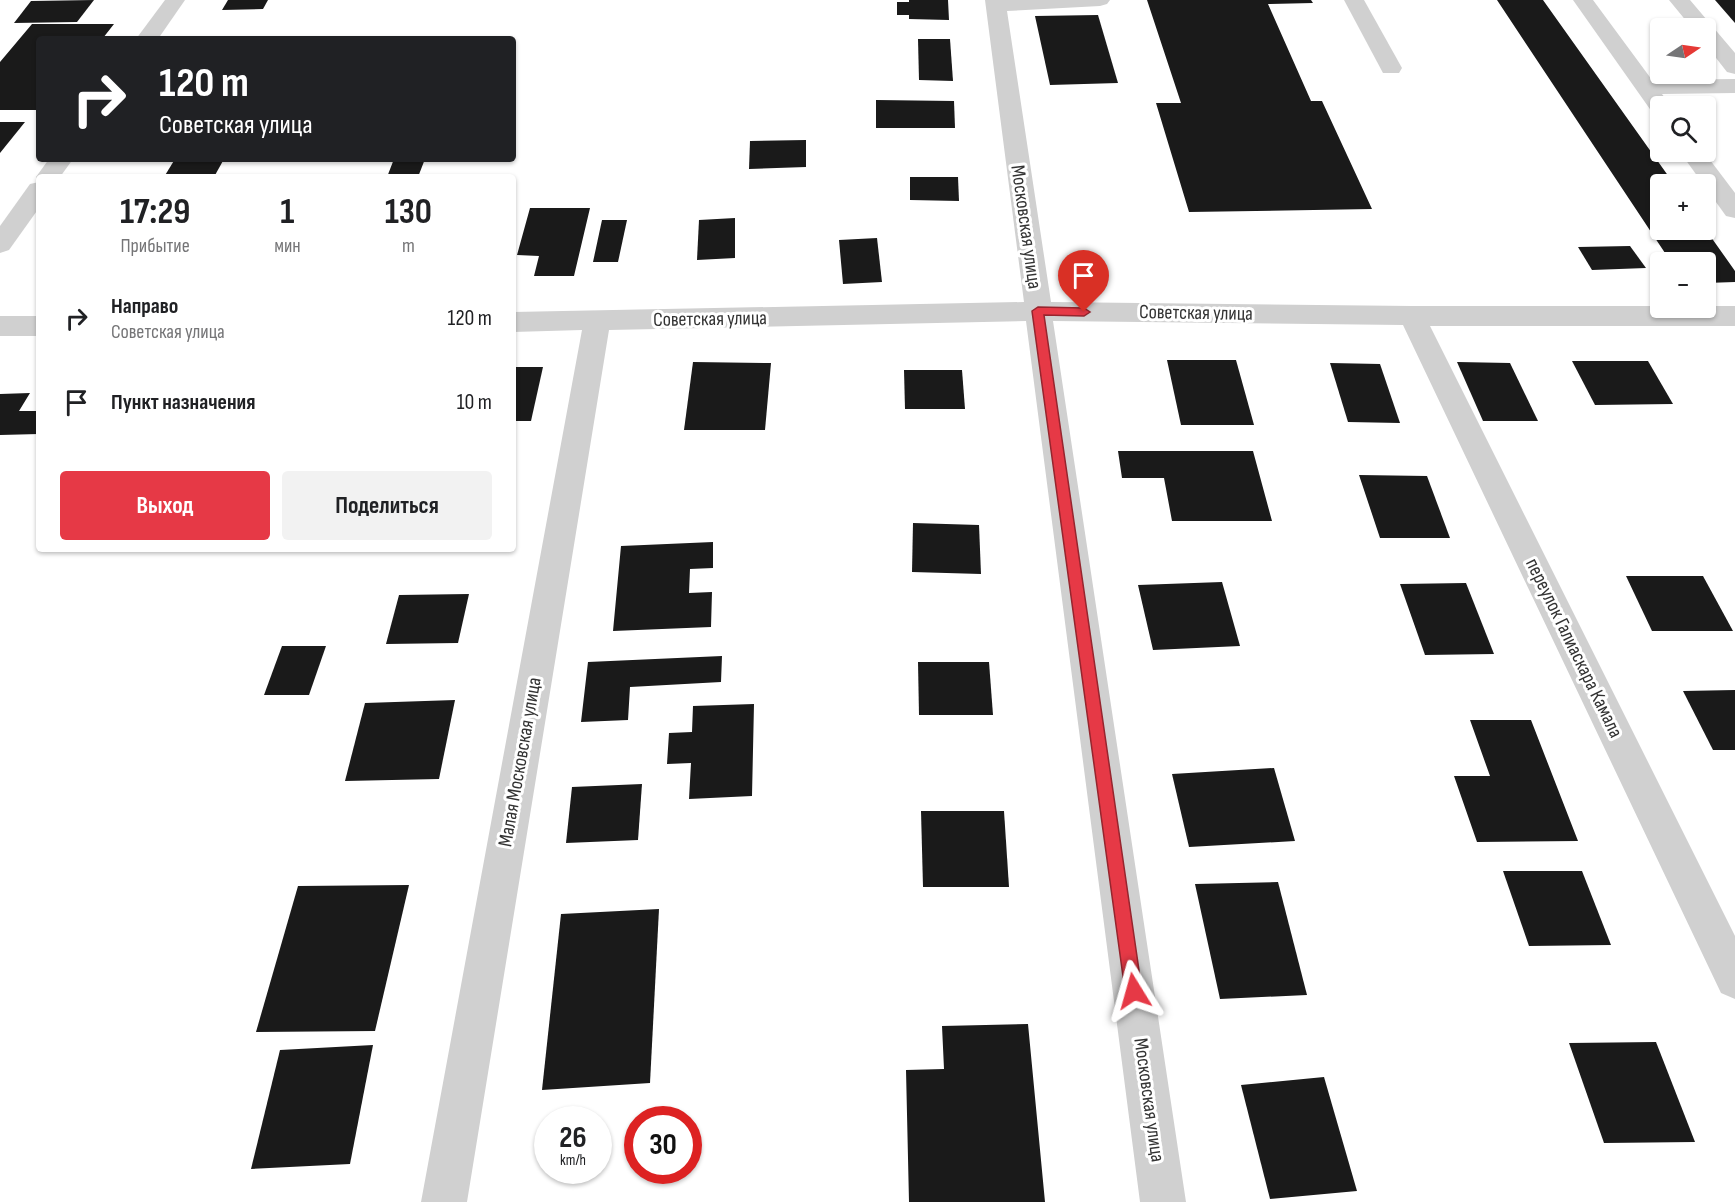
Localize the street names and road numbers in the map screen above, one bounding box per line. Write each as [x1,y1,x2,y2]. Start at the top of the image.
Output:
street label: Московская улица [1005,163,1047,291]
street label: Советская улица [1139,300,1253,326]
street label: Советская улица [653,306,767,332]
street label: переулок Галиаскара Камала [1520,554,1628,742]
street label: Малая Московская улица [493,676,547,848]
street label: Московская улица [1128,1036,1170,1164]

